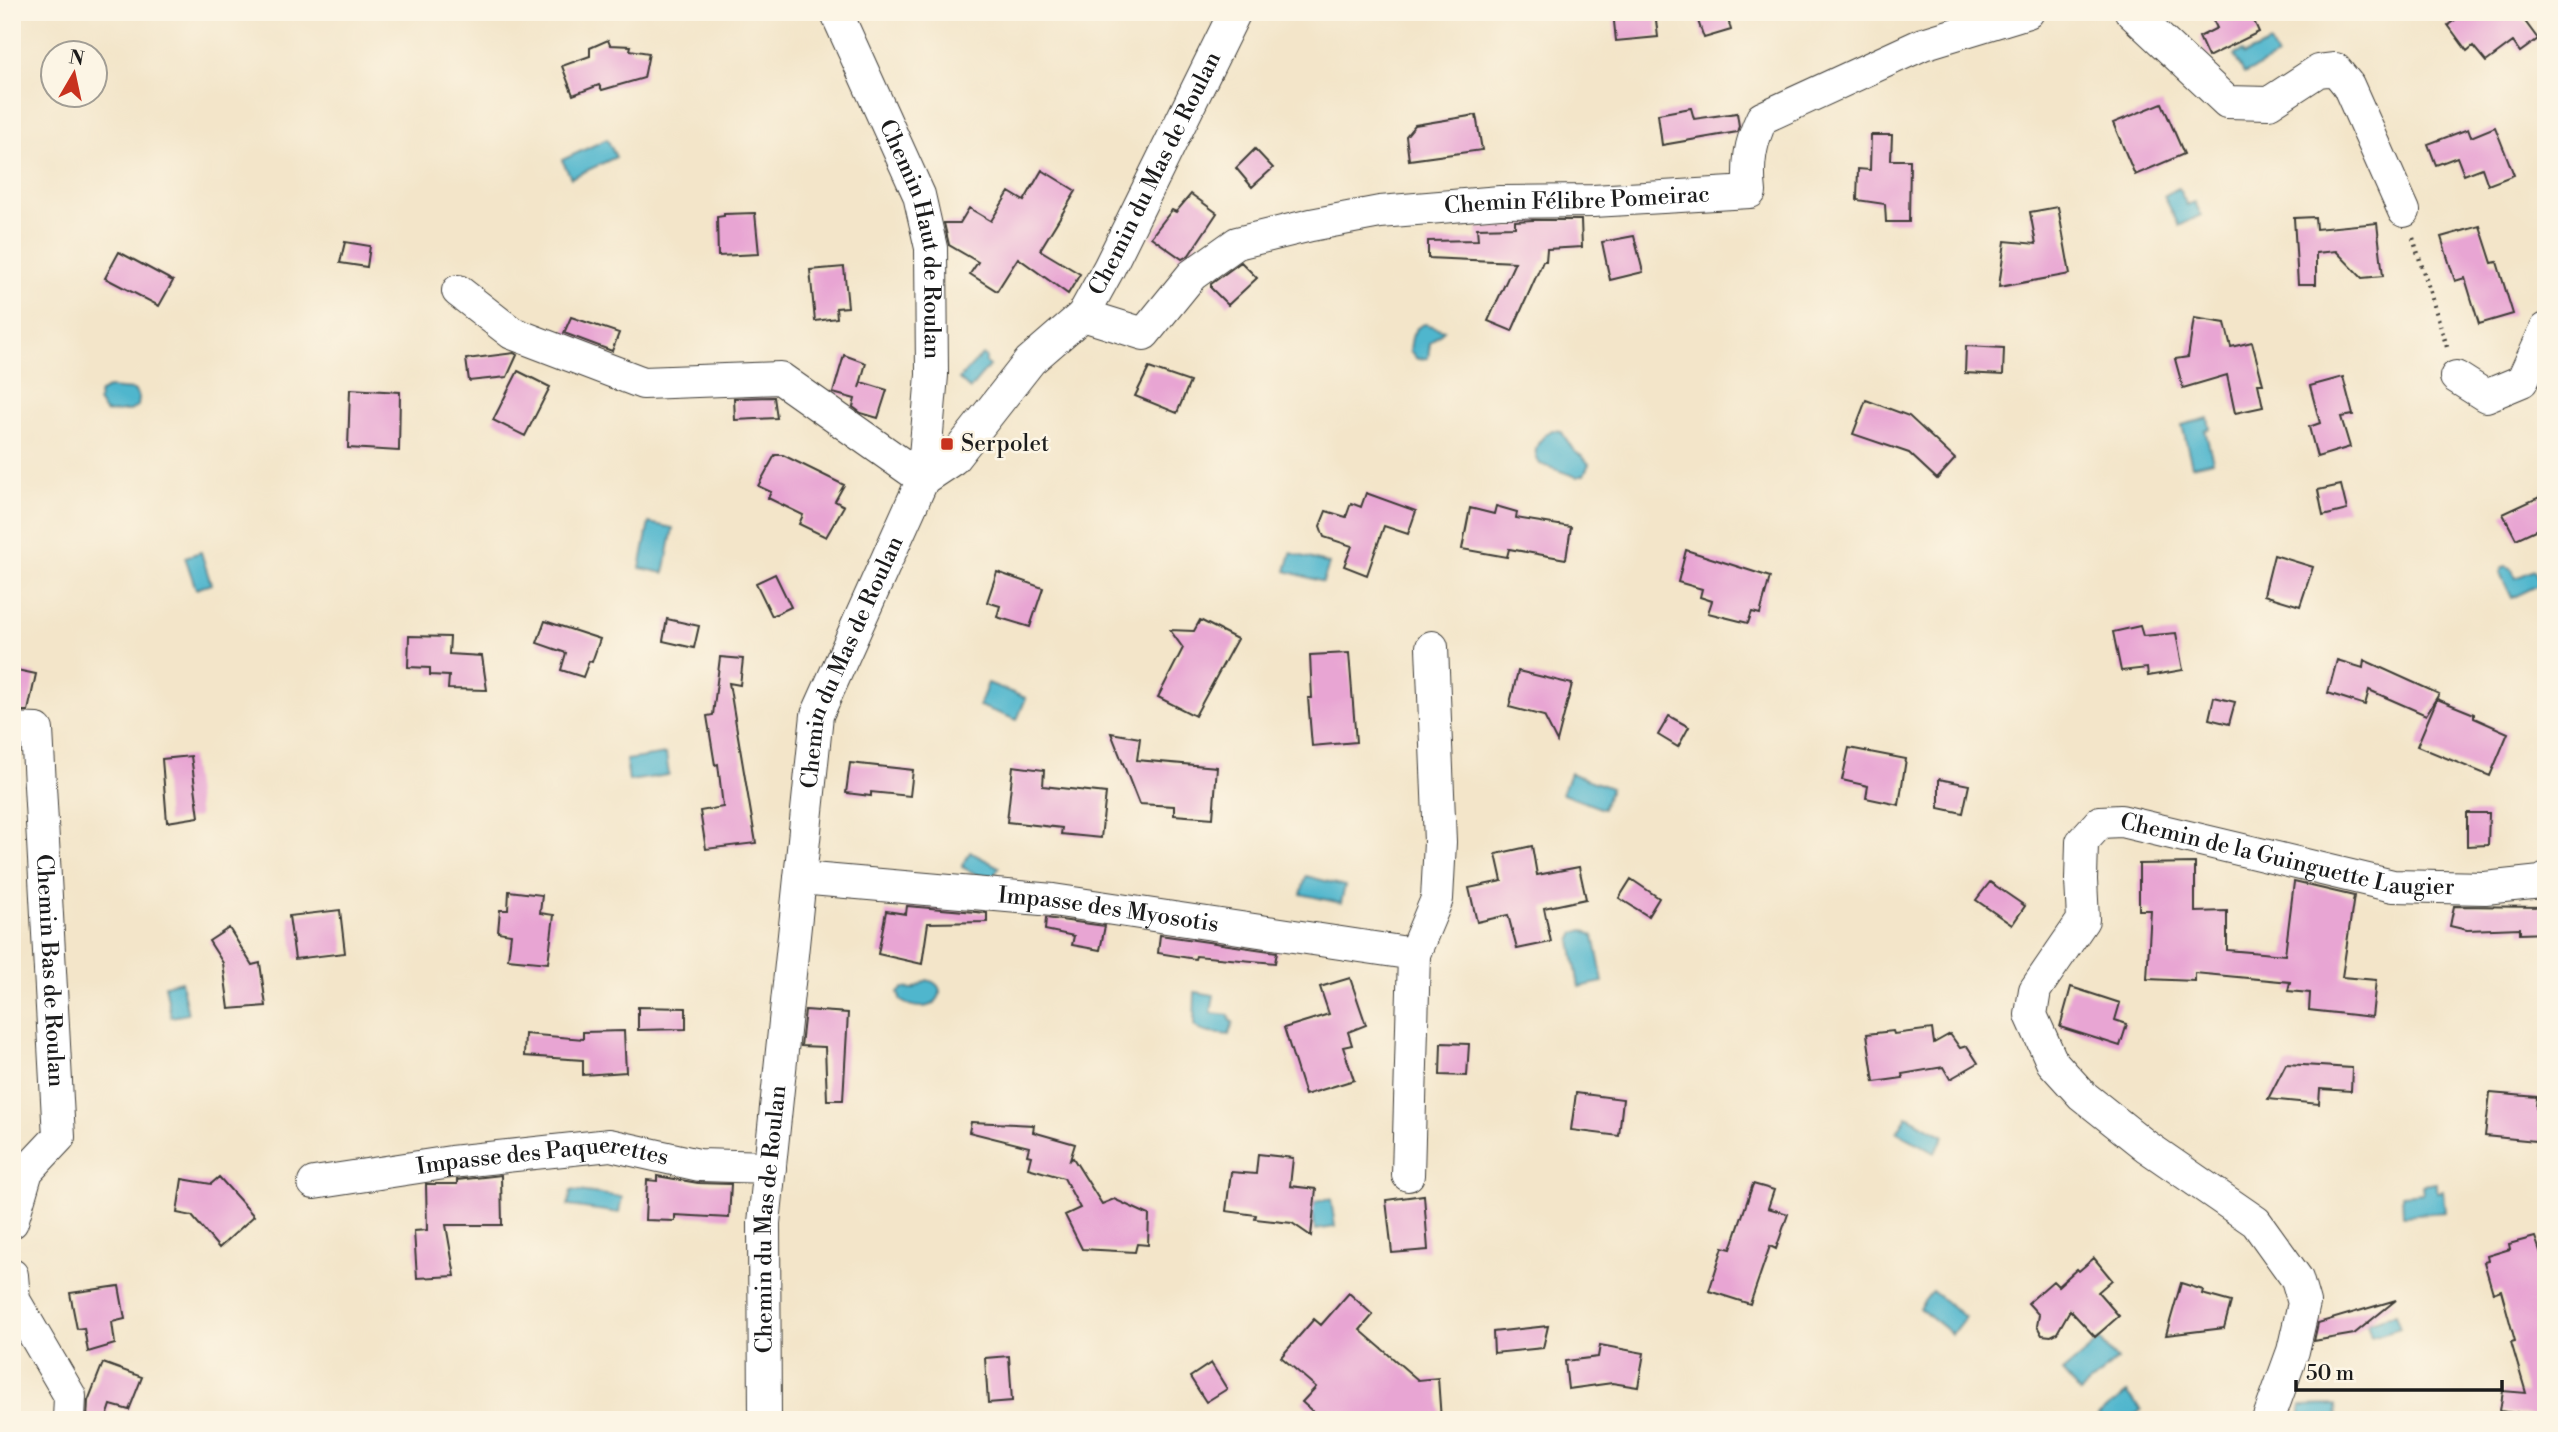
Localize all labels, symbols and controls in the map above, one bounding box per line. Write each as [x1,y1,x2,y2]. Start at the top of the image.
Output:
north arrow [38,38,108,108]
text: N [67,45,86,71]
street label: Chemin du Mas de Roulan [1083,47,1227,300]
street label: Chemin Haut de Roulan [873,115,946,360]
street label: Chemin Félibre Pomeirac [1443,180,1711,221]
place label: Serpolet [961,430,1049,458]
marker: Serpolet [939,436,955,452]
street label: Chemin du Mas de Roulan [795,532,910,790]
street label: Chemin de la Guinguette Laugier [2117,807,2455,901]
street label: Chemin Bas de Roulan [30,853,70,1088]
street label: Impasse des Myosotis [997,881,1220,939]
street label: Chemin du Mas de Roulan [750,1084,792,1353]
street label: Impasse des Paquerettes [415,1131,671,1181]
scale bar [2296,1348,2502,1392]
text: 50 m [2306,1361,2354,1387]

